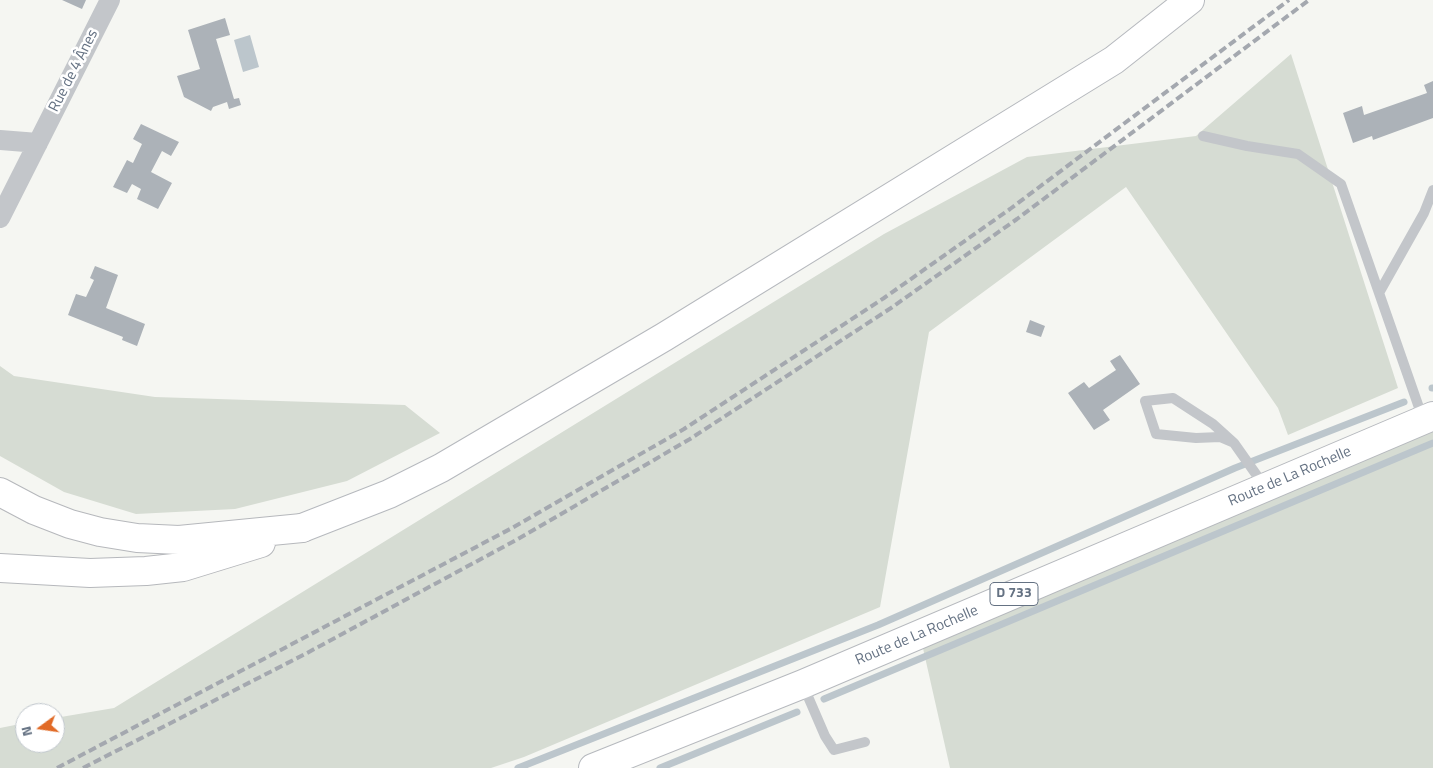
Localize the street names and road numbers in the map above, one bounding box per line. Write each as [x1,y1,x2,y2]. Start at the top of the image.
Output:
street label: Rue de 4 Ânes [46,27,102,115]
street label: Route de La Rochelle [1226,443,1354,511]
road number: D 733 [990,582,1038,606]
street label: Route de La Rochelle [853,602,981,670]

